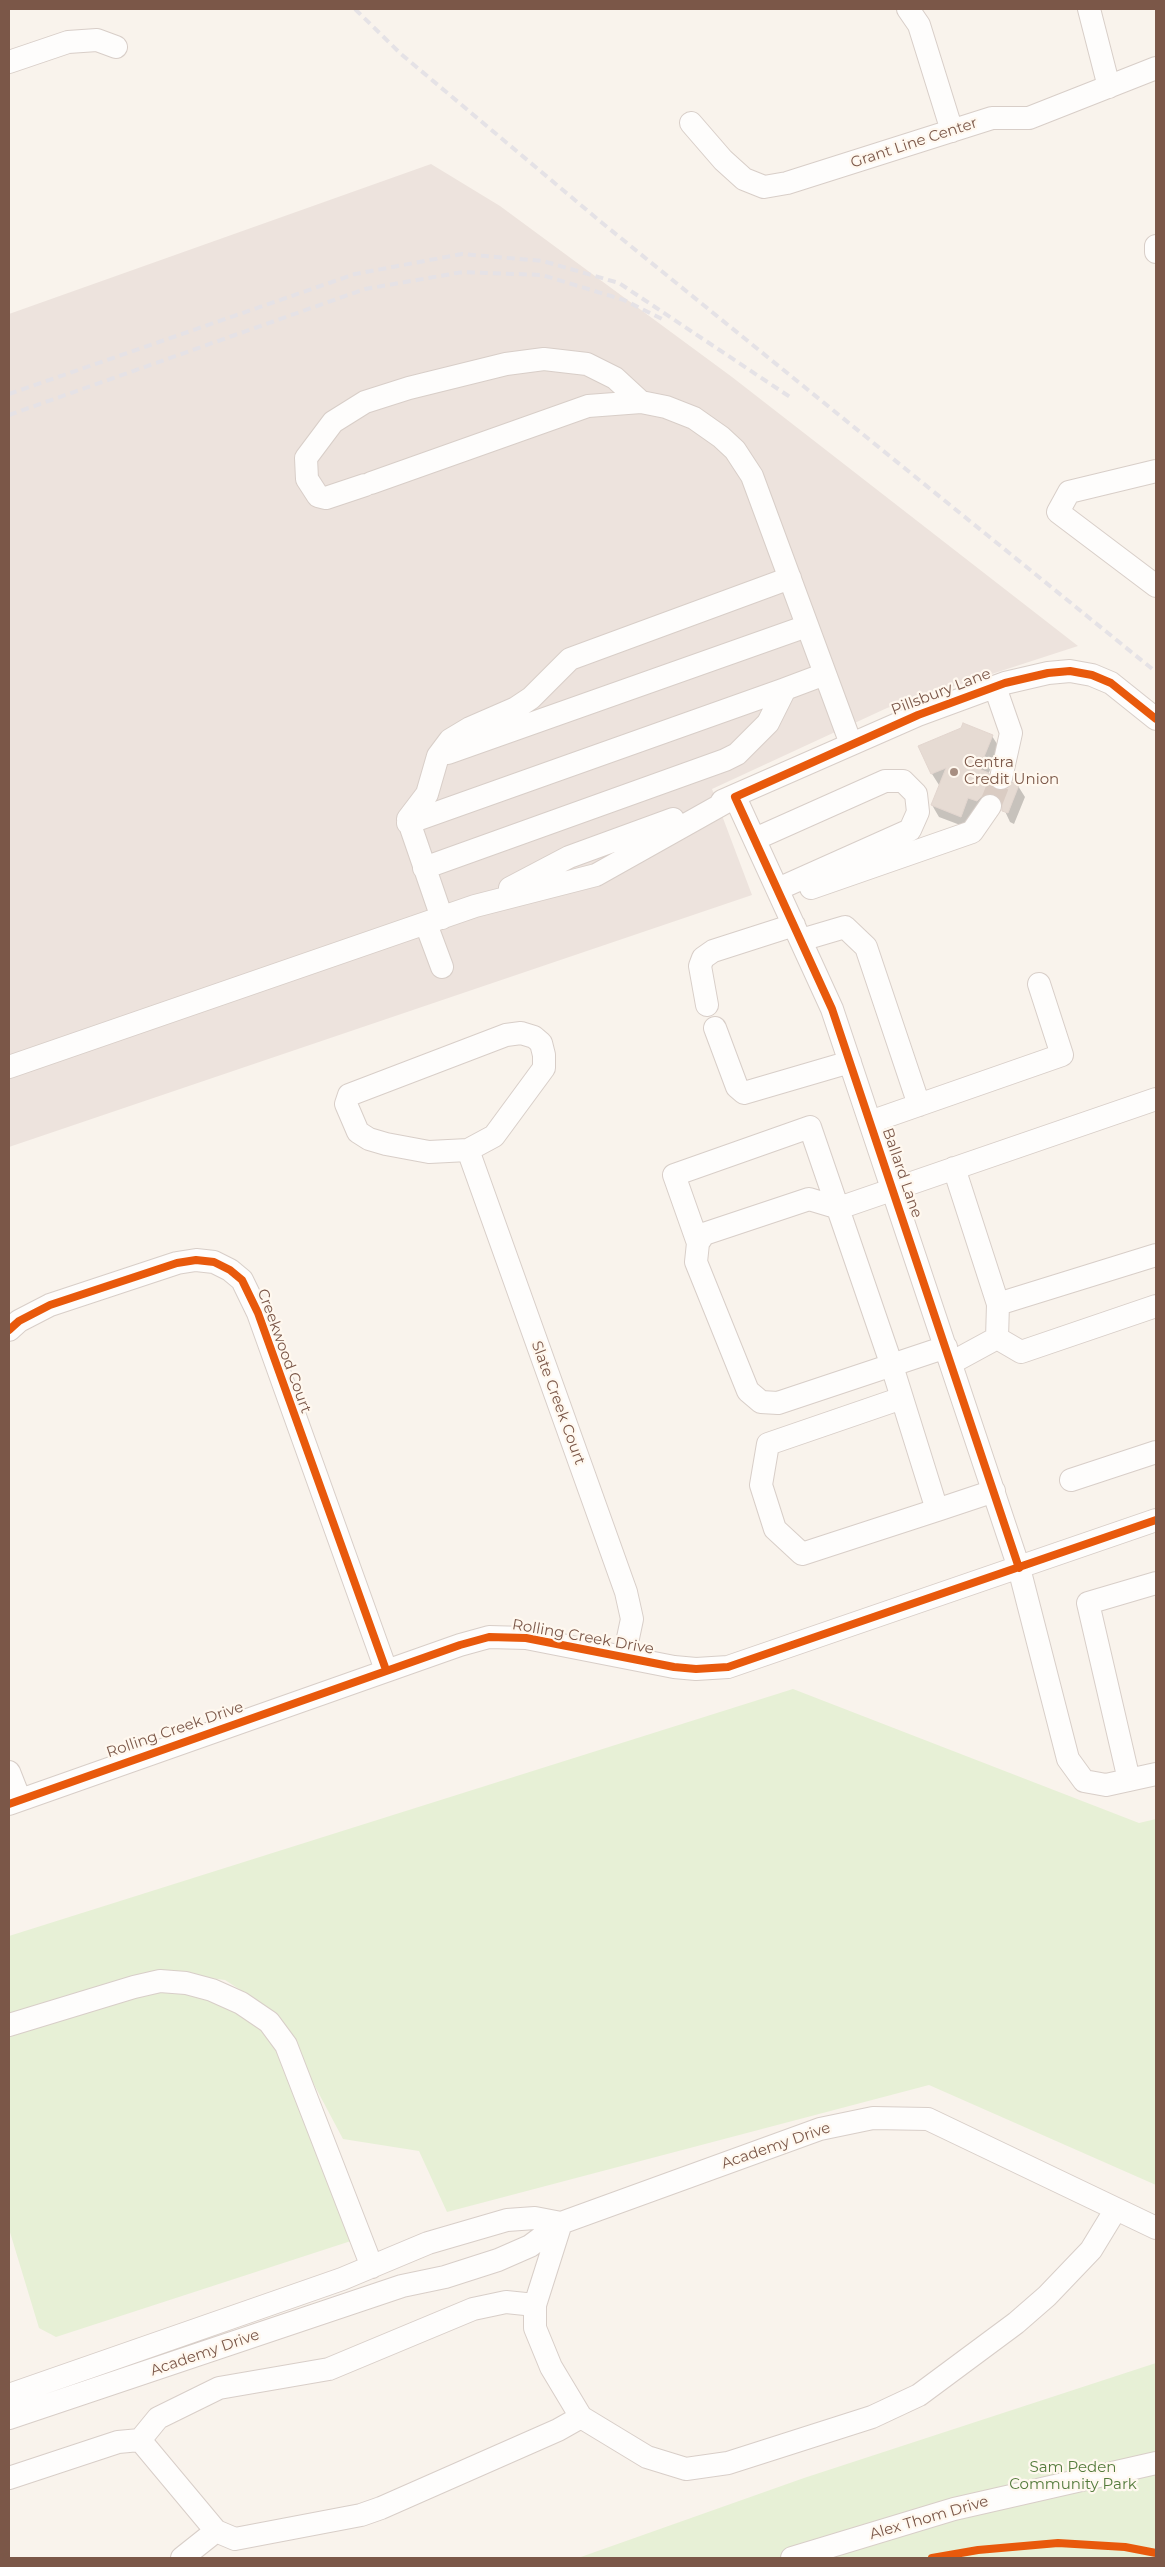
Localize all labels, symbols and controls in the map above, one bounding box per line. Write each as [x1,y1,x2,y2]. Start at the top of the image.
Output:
street label: Grant Line Center [848,114,980,172]
street label: Pillsbury Lane [889,665,993,719]
place label: Centra Credit Union [964,754,1059,789]
marker: Centra Credit Union [948,766,960,778]
street label: Ballard Lane [878,1126,926,1220]
street label: Creekwood Court [253,1286,315,1416]
street label: Slate Creek Court [527,1339,589,1467]
street label: Rolling Creek Drive [511,1616,655,1658]
street label: Rolling Creek Drive [104,1698,246,1762]
street label: Academy Drive [719,2119,833,2173]
street label: Academy Drive [148,2326,262,2380]
park label: Sam Peden Community Park [1009,2459,1137,2494]
street label: Alex Thom Drive [867,2492,991,2544]

